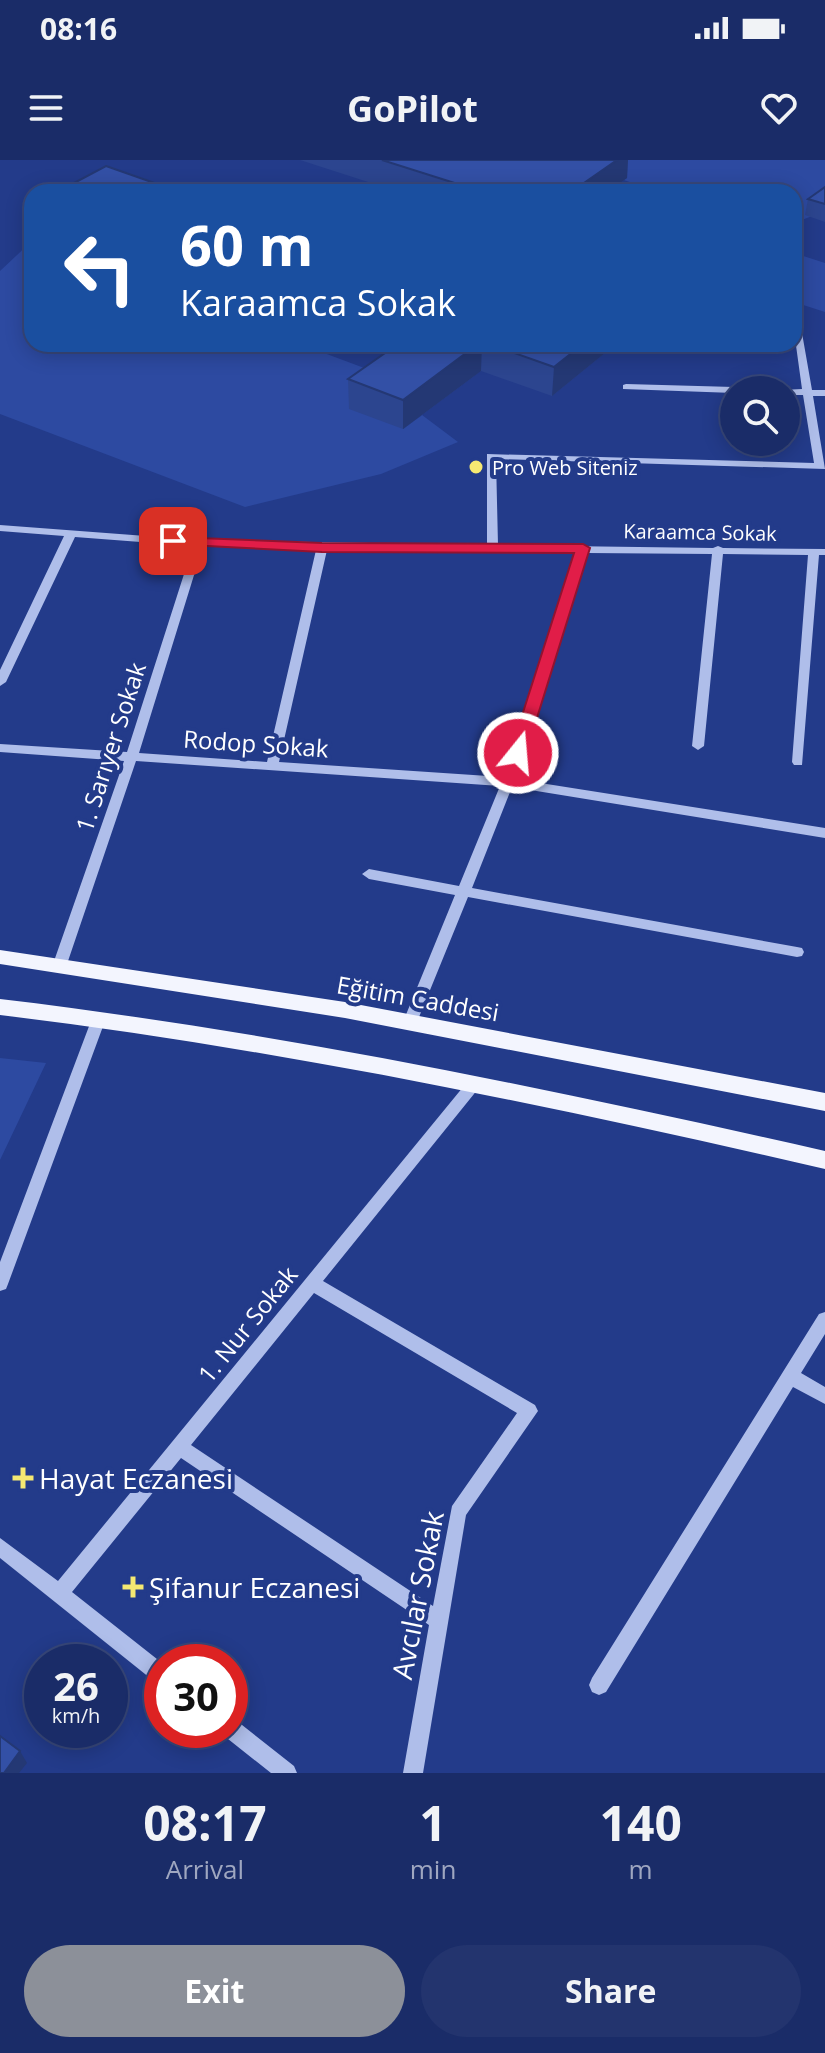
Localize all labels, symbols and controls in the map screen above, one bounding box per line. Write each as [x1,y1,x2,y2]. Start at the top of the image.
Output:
text: 08:16 [40,8,117,49]
text: GoPilot [347,84,478,133]
icon: menu [24,86,68,130]
icon: heart [757,86,801,130]
text: 60 m [180,206,314,282]
icon: left [48,216,152,320]
text: Karaamca Sokak [180,278,456,327]
map controls [720,376,800,456]
button: search [720,376,800,456]
place label: Pro Web Siteniz [492,454,638,481]
marker: Pro Web Siteniz [467,458,485,476]
pin [139,507,207,575]
street label: Karaamca Sokak [623,517,777,547]
icon: arrive [151,519,195,563]
street label: 1. Sarıyer Sokak [67,658,153,836]
position arrow [476,711,560,795]
street label: Rodop Sokak [182,721,330,765]
street label: Eğitim Caddesi [334,967,502,1029]
street label: 1. Nur Sokak [190,1258,305,1389]
place label: Hayat Eczanesi [39,1459,233,1497]
marker: Hayat Eczanesi [14,1469,32,1487]
street label: Avcılar Sokak [382,1507,452,1682]
place label: Şifanur Eczanesi [149,1568,360,1606]
marker: Şifanur Eczanesi [124,1578,142,1596]
speed limit sign: 30 [144,1644,248,1748]
text: 26 [53,1658,99,1713]
text: km/h [52,1702,100,1729]
text: 08:17 [143,1790,267,1855]
text: 1 [419,1790,447,1855]
text: 140 [599,1790,682,1855]
text: Arrival [166,1851,244,1887]
text: min [410,1851,456,1887]
text: m [629,1851,653,1887]
button: Exit [24,1945,405,2037]
button: Share [421,1945,801,2037]

